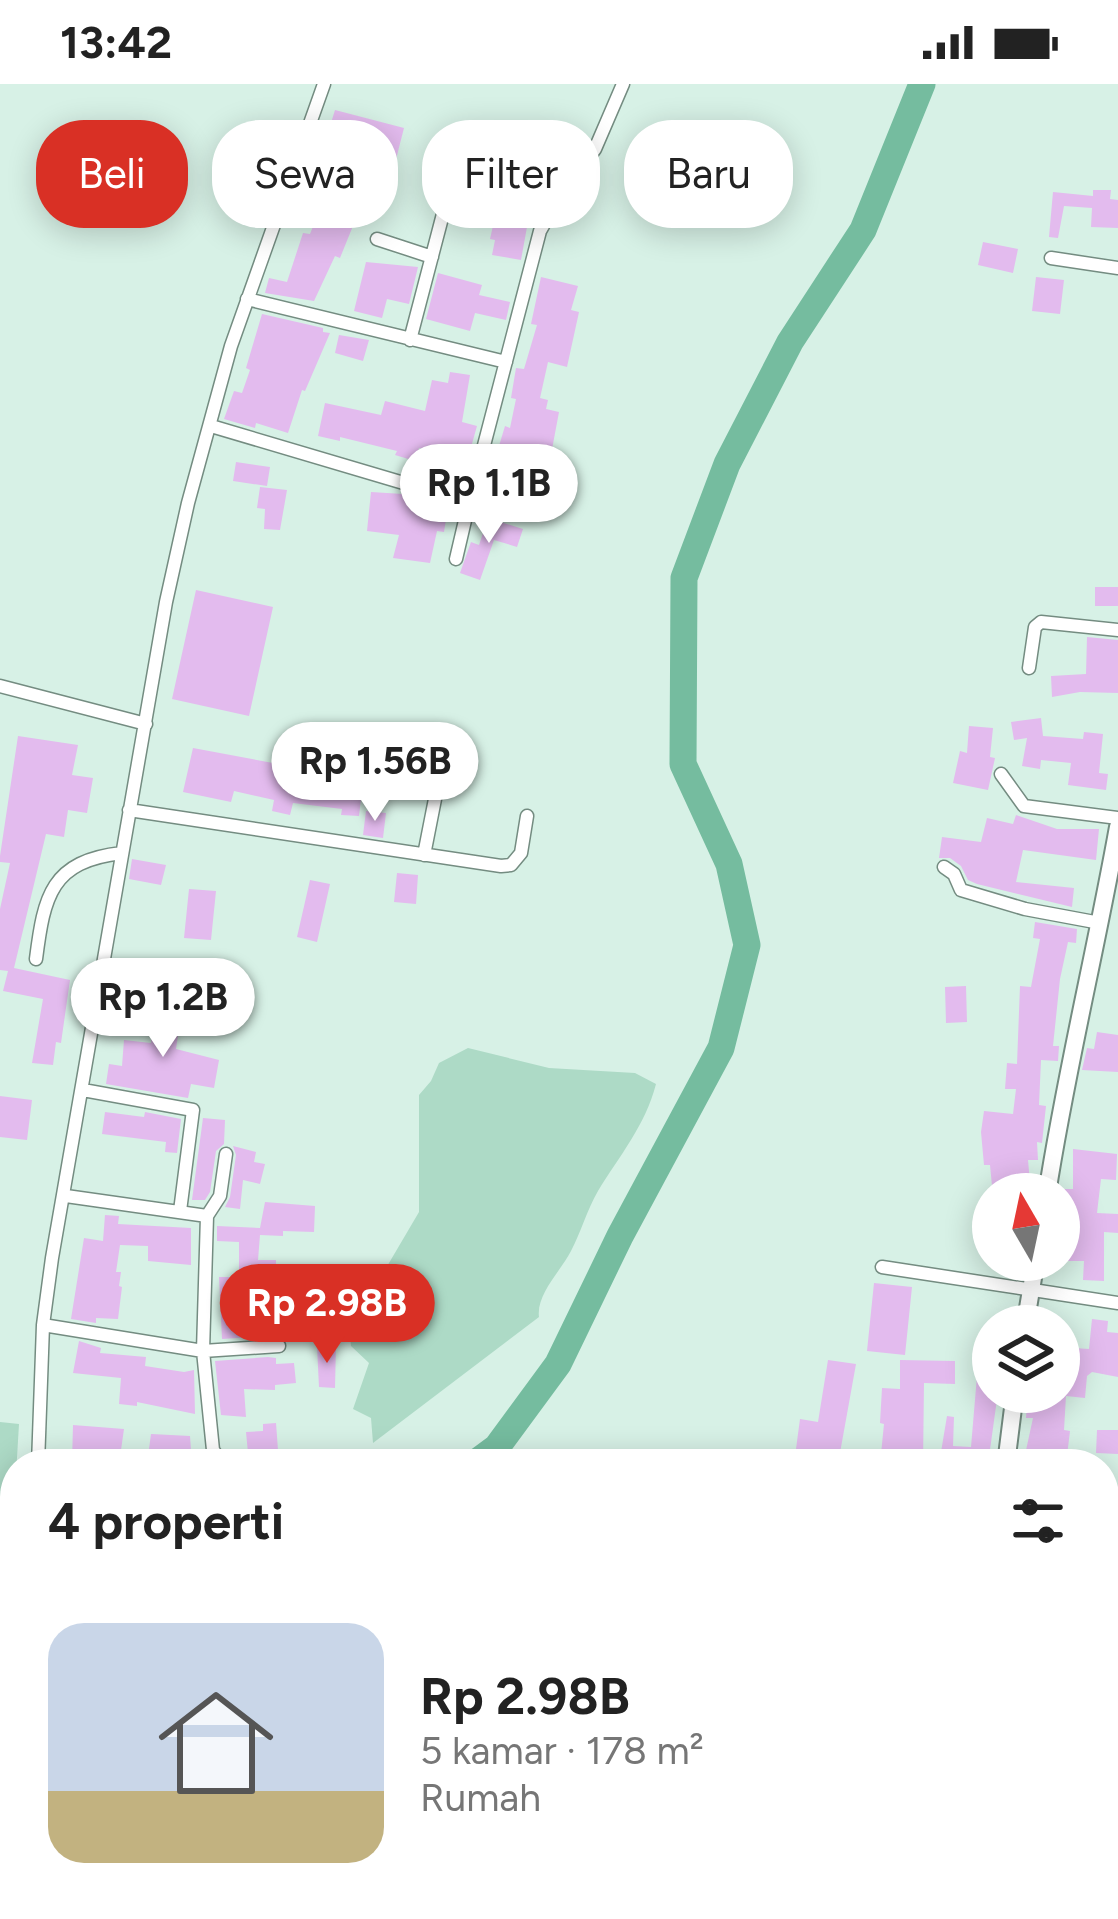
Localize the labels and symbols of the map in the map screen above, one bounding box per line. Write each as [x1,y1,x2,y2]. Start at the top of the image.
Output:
pin: Rp 1.1B [378,444,600,546]
pin: Rp 1.56B [251,722,499,824]
pin: Rp 1.2B [52,958,274,1060]
north arrow [972,1173,1080,1281]
pin: Rp 2.98B [203,1264,451,1366]

